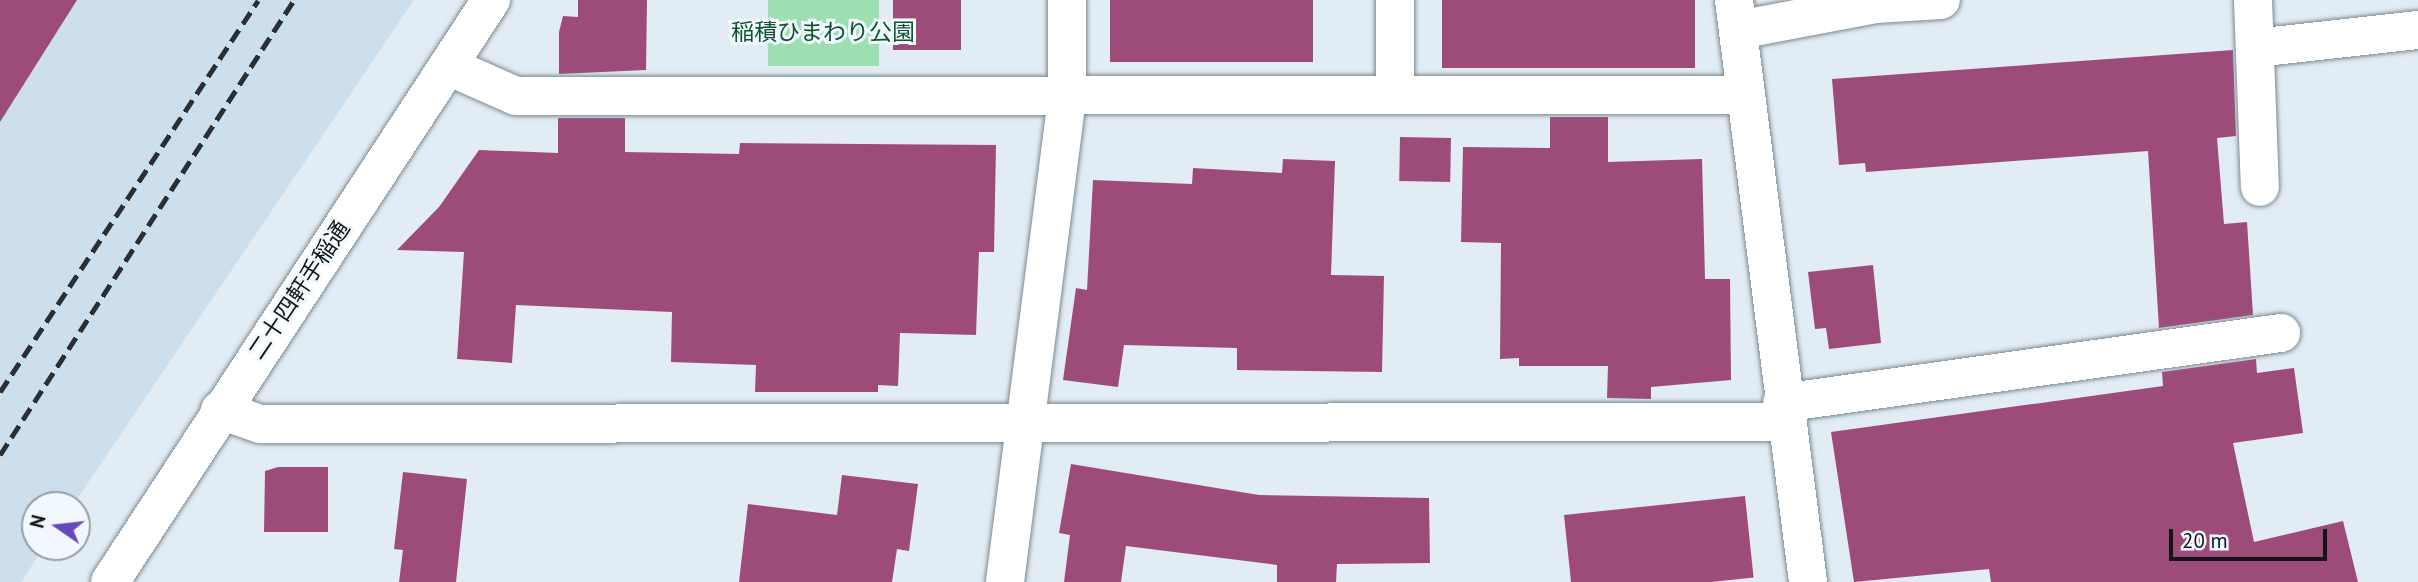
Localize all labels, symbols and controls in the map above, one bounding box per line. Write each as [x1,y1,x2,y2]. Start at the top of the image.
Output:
park label: 稲積ひまわり公園 [731,18,915,46]
street label: 二十四軒手稲通 [243,216,355,364]
north arrow [21,491,91,561]
text: N [24,512,51,530]
scale bar [2173,516,2330,560]
text: 20 m [2182,527,2228,554]

